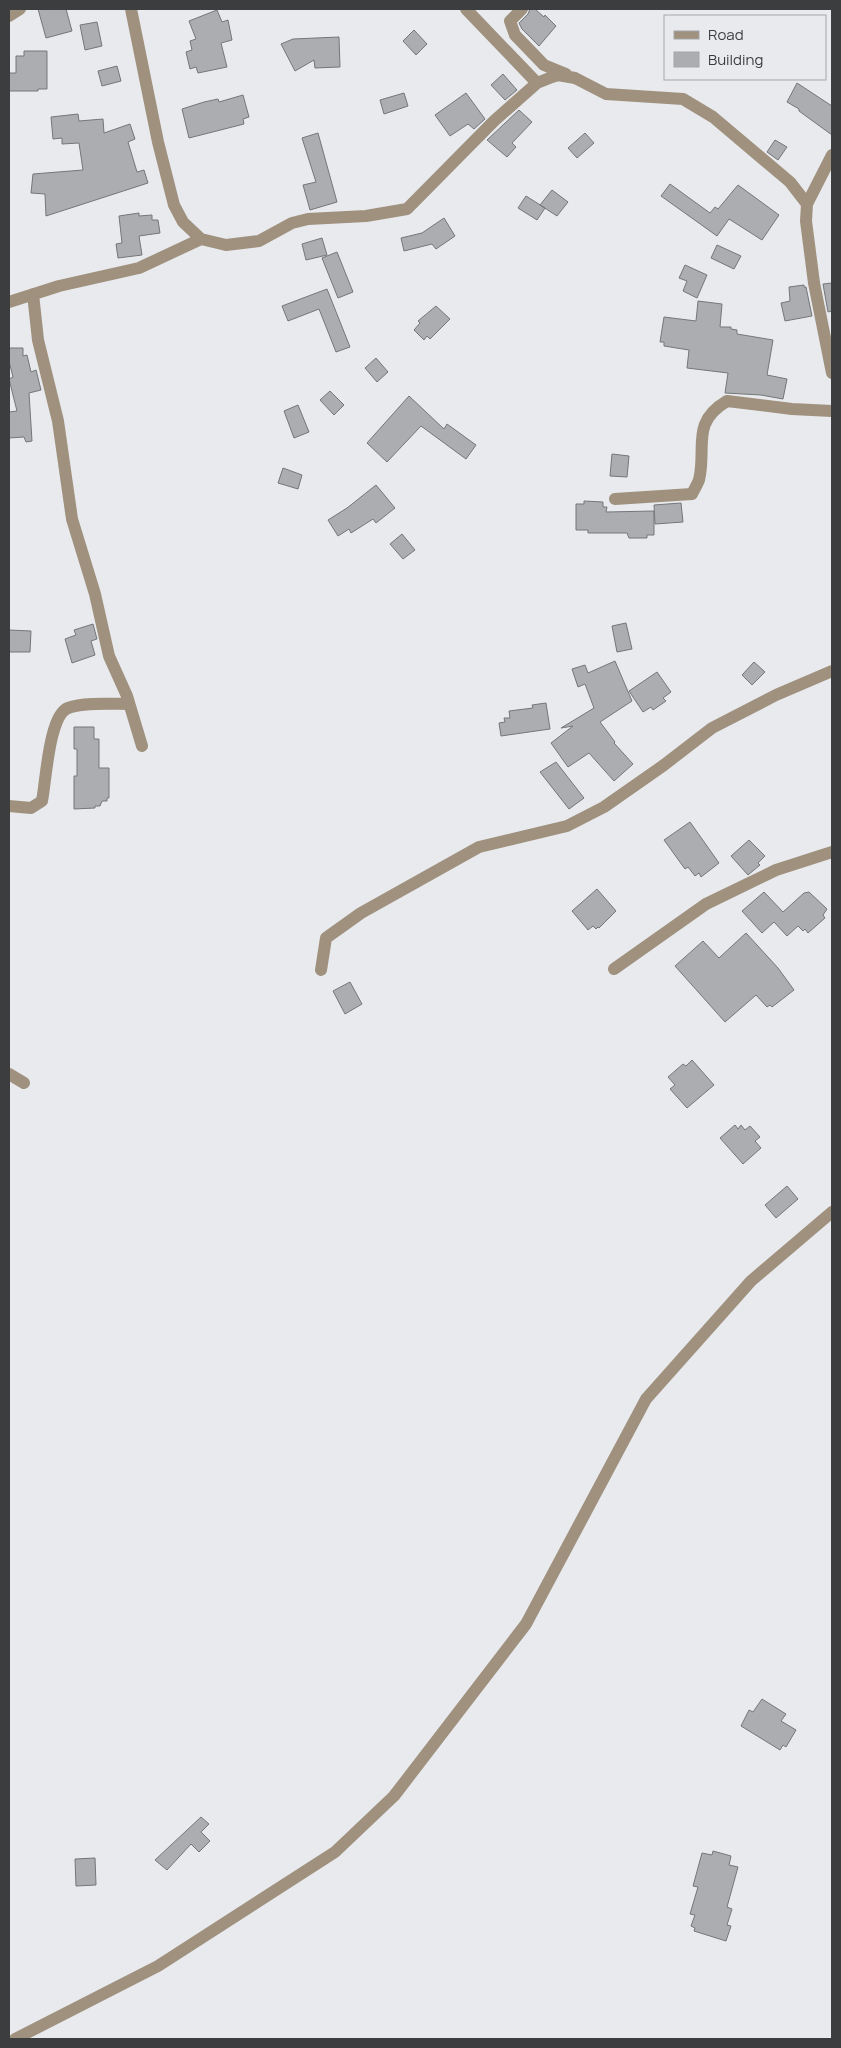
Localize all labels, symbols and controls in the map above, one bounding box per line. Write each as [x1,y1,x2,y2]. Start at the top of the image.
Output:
legend [664,15,826,80]
text: Road [708,24,744,45]
text: Building [708,49,763,70]

